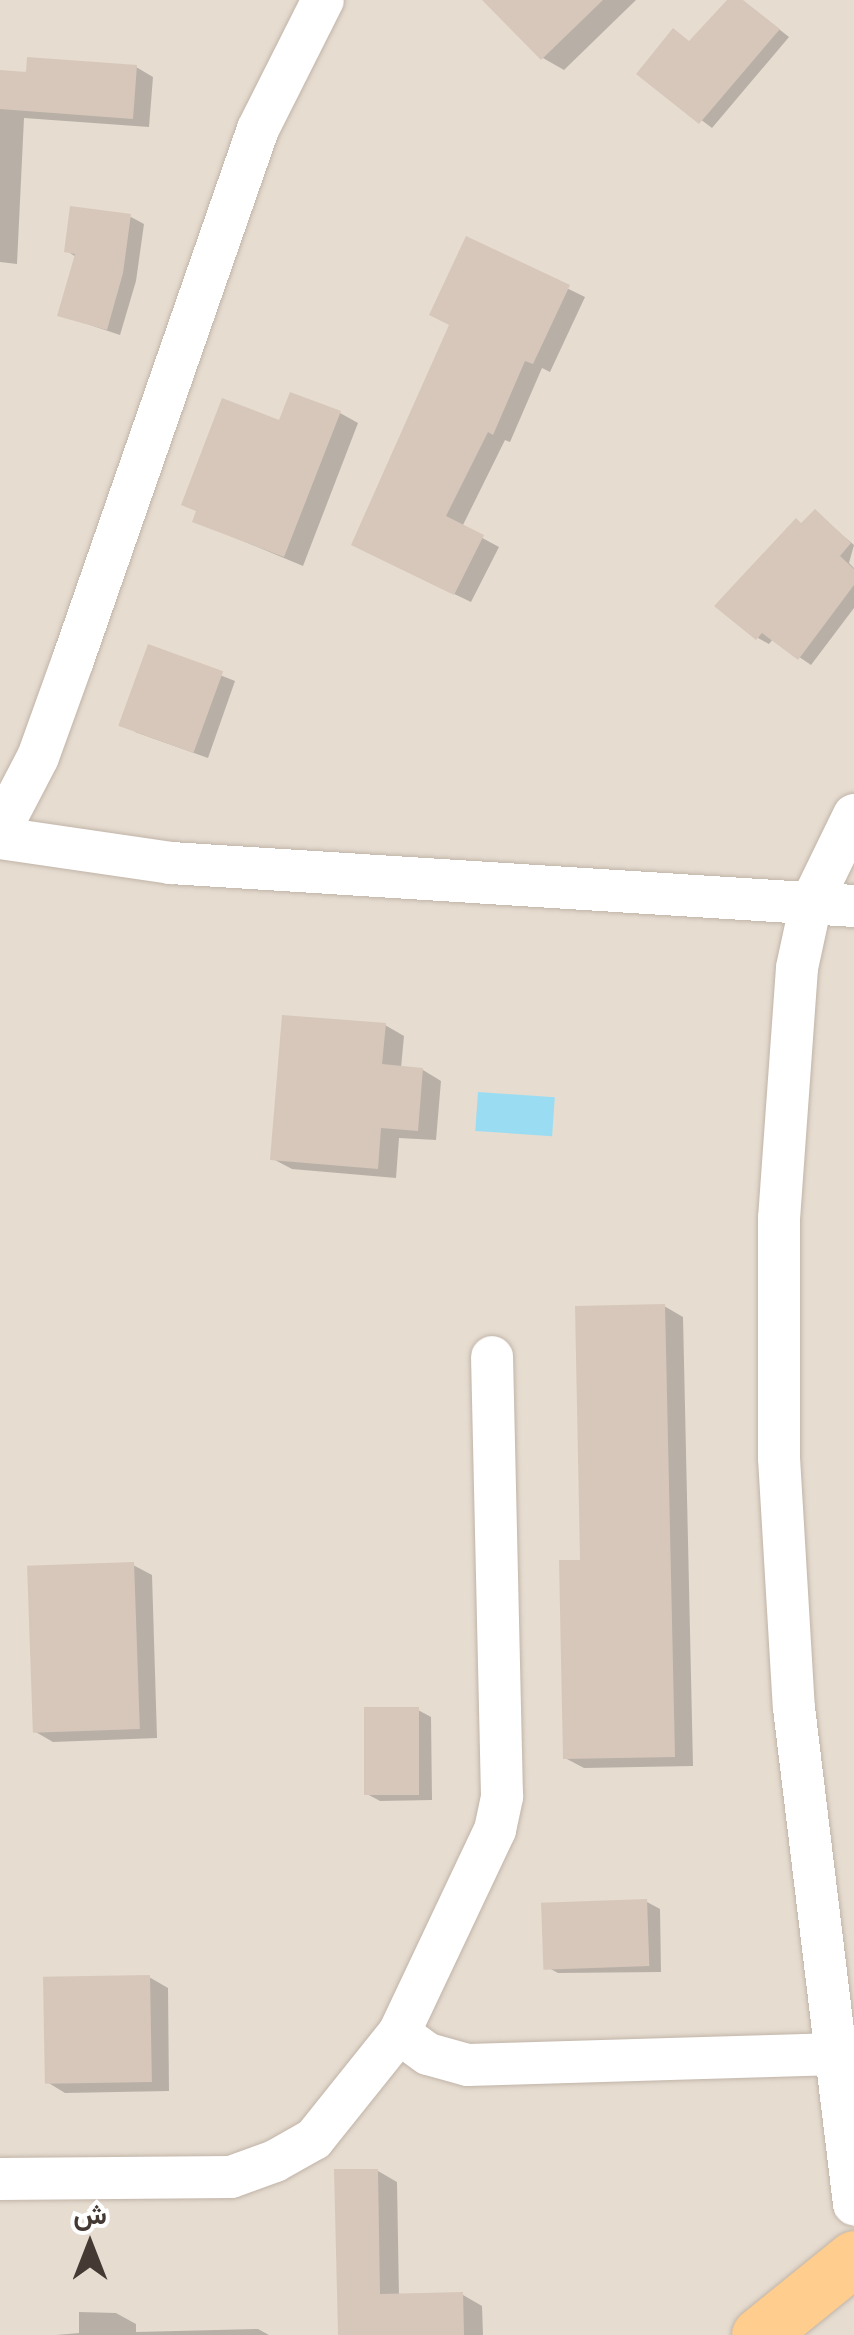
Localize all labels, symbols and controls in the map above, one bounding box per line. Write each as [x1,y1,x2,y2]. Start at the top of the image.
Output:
north arrow [40,2195,140,2295]
text: ش [73,2196,107,2234]

